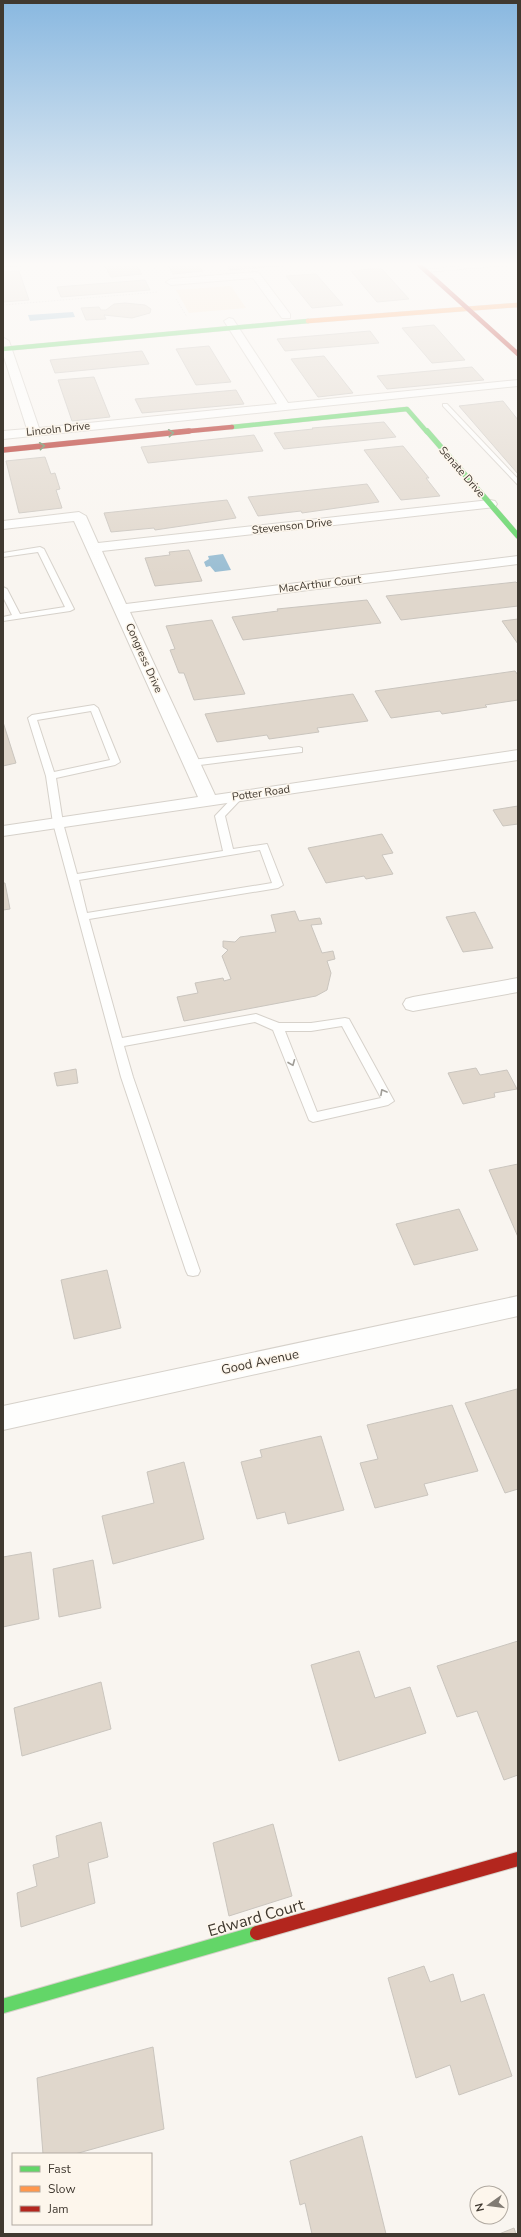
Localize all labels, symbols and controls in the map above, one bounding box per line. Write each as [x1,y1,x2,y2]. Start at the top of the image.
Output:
street label: Lincoln Drive [25,418,91,440]
one-way arrow [168,429,174,438]
one-way arrow [39,442,45,451]
street label: Senate Drive [436,443,489,501]
street label: Stevenson Drive [251,514,333,538]
street label: MacArthur Court [278,571,362,597]
street label: Congress Drive [122,621,166,695]
street label: Potter Road [231,782,291,804]
one-way arrow [287,1059,295,1067]
one-way arrow [381,1089,388,1096]
street label: Good Avenue [219,1345,301,1379]
street label: Edward Court [205,1894,307,1942]
legend [12,2153,152,2225]
text: Fast [48,2161,71,2177]
text: Slow [48,2181,76,2197]
north arrow [469,2185,509,2225]
text: Jam [47,2201,69,2217]
text: N [472,2201,488,2213]

